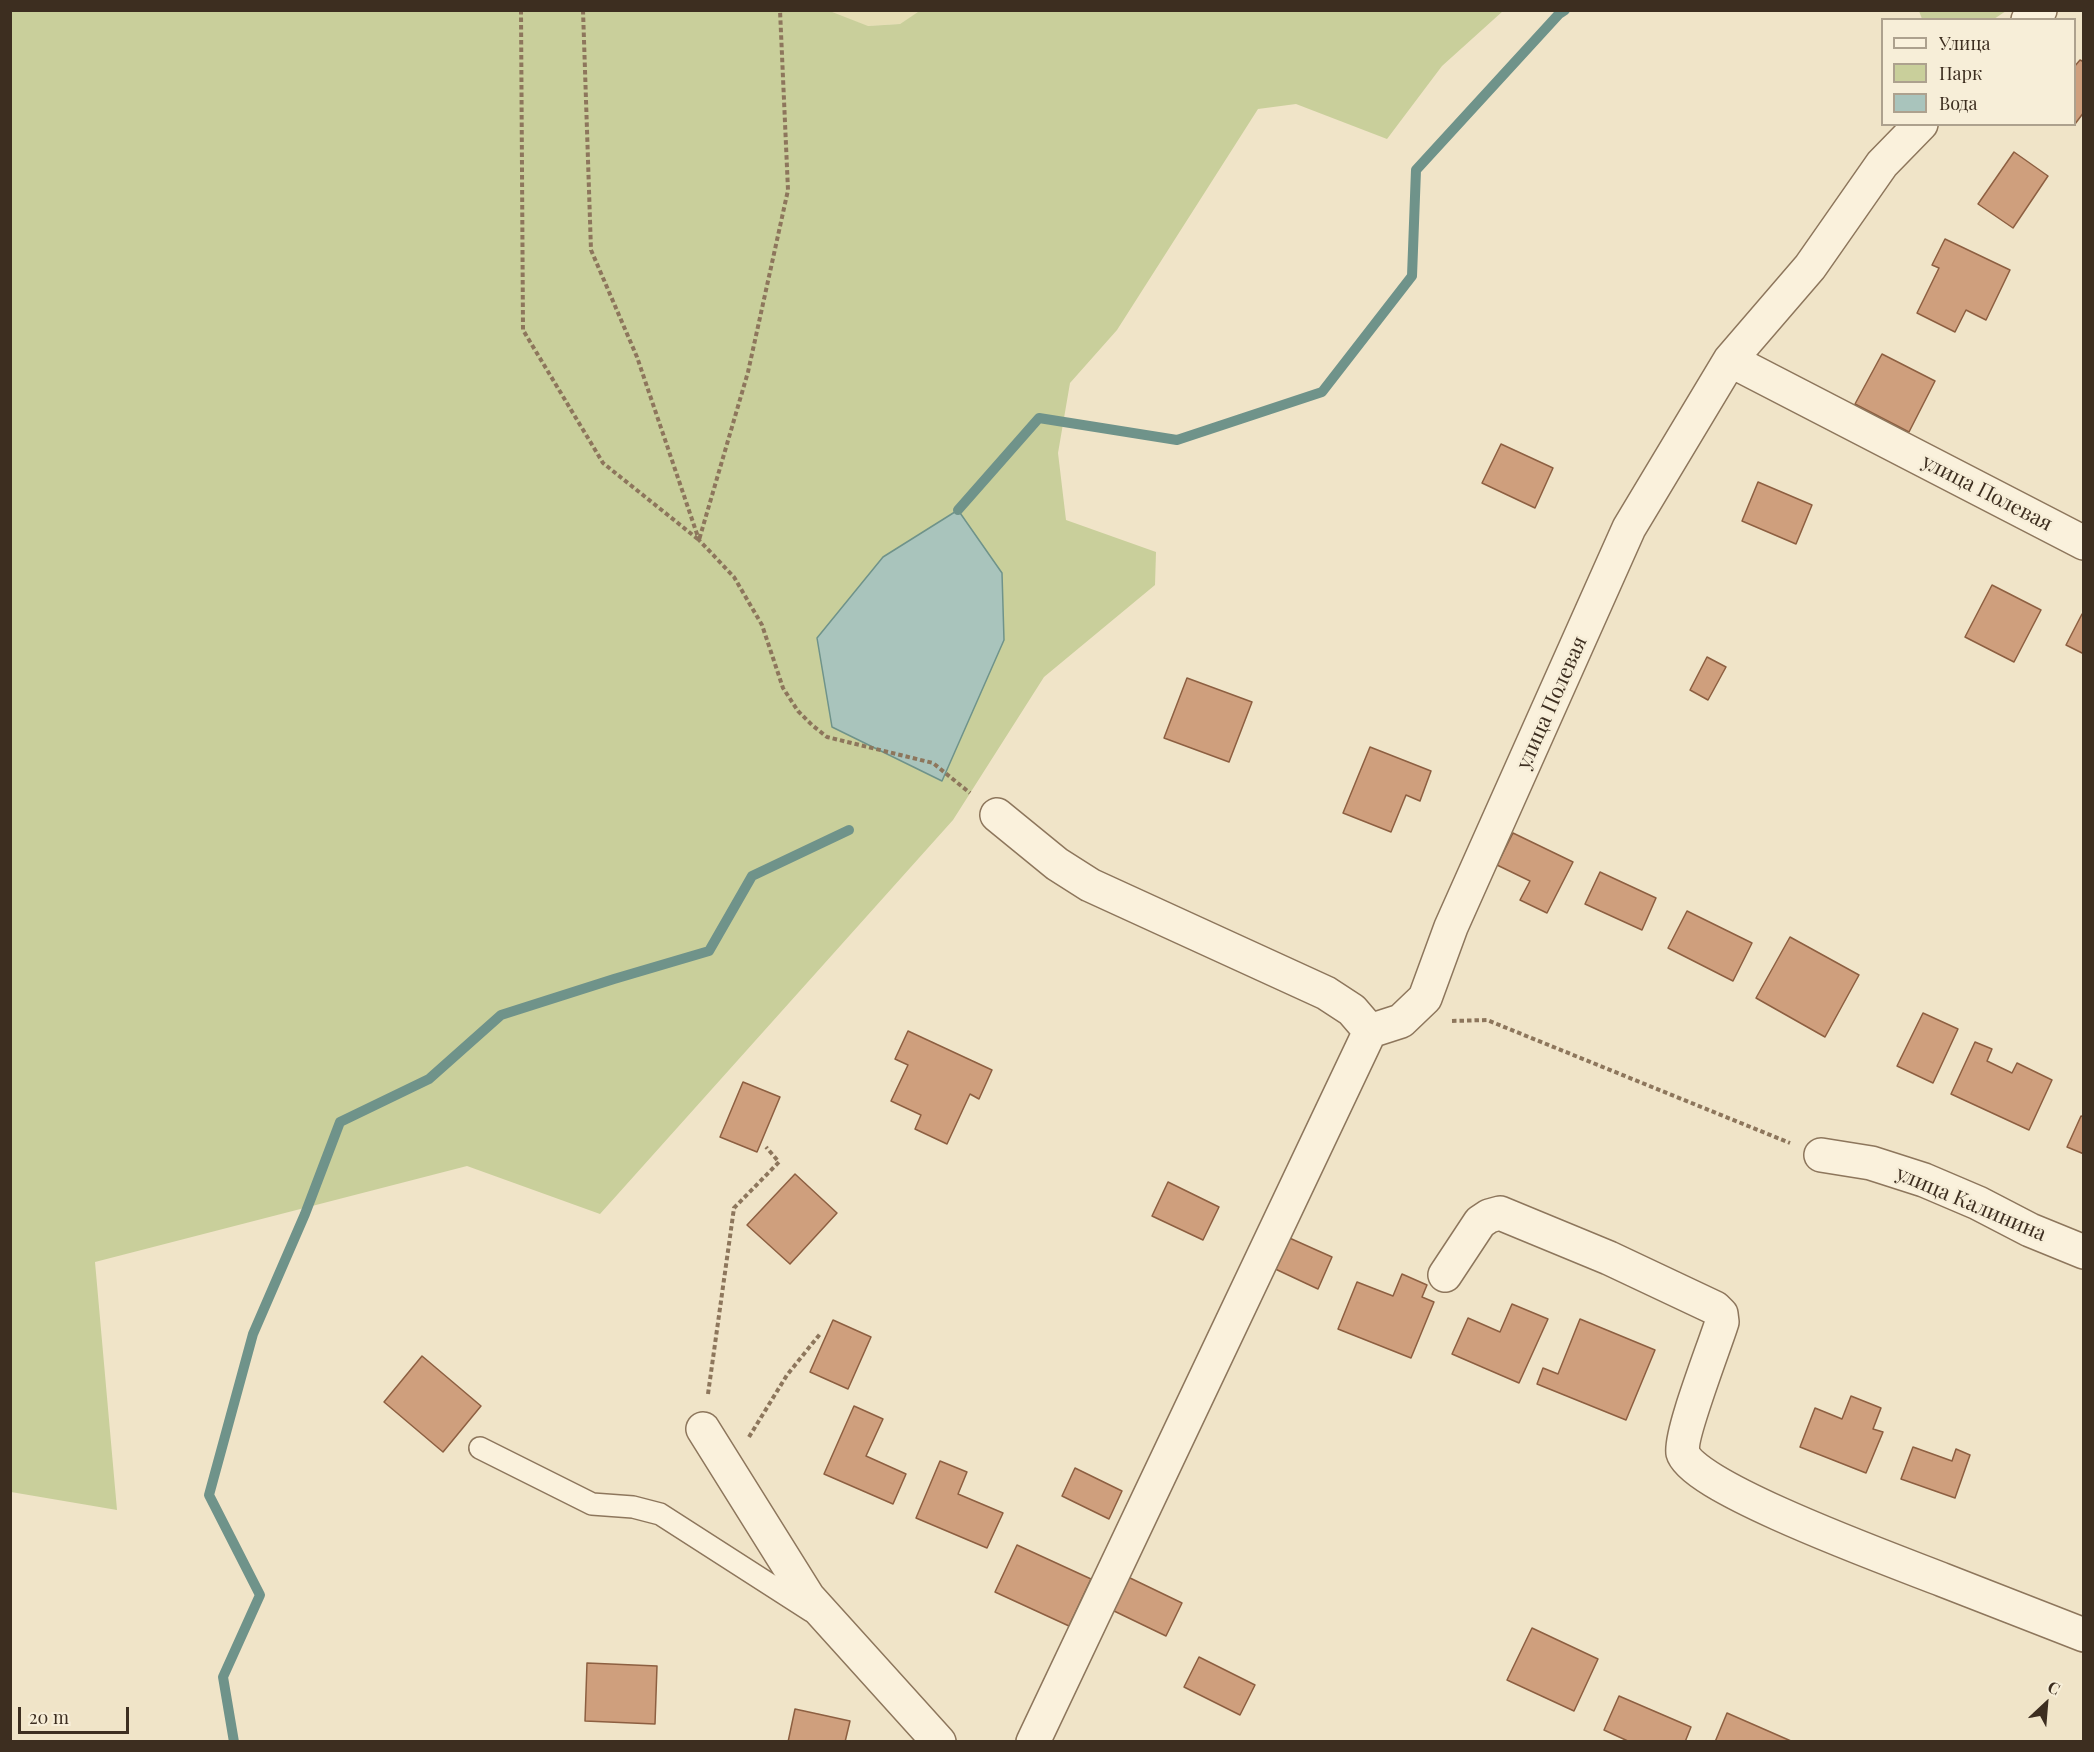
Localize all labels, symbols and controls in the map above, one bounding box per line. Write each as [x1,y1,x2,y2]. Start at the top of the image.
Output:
legend [1881,18,2076,126]
text: Улица [1939,31,1990,55]
text: Парк [1939,61,1982,85]
text: Вода [1939,91,1977,115]
street label: улица Полевая [1918,449,2056,537]
street label: улица Полевая [1511,632,1593,774]
street label: улица Калинина [1892,1161,2050,1247]
north arrow [2016,1674,2076,1734]
text: С [2044,1675,2064,1699]
scale bar [21,1695,132,1733]
text: 20 m [29,1705,69,1729]

